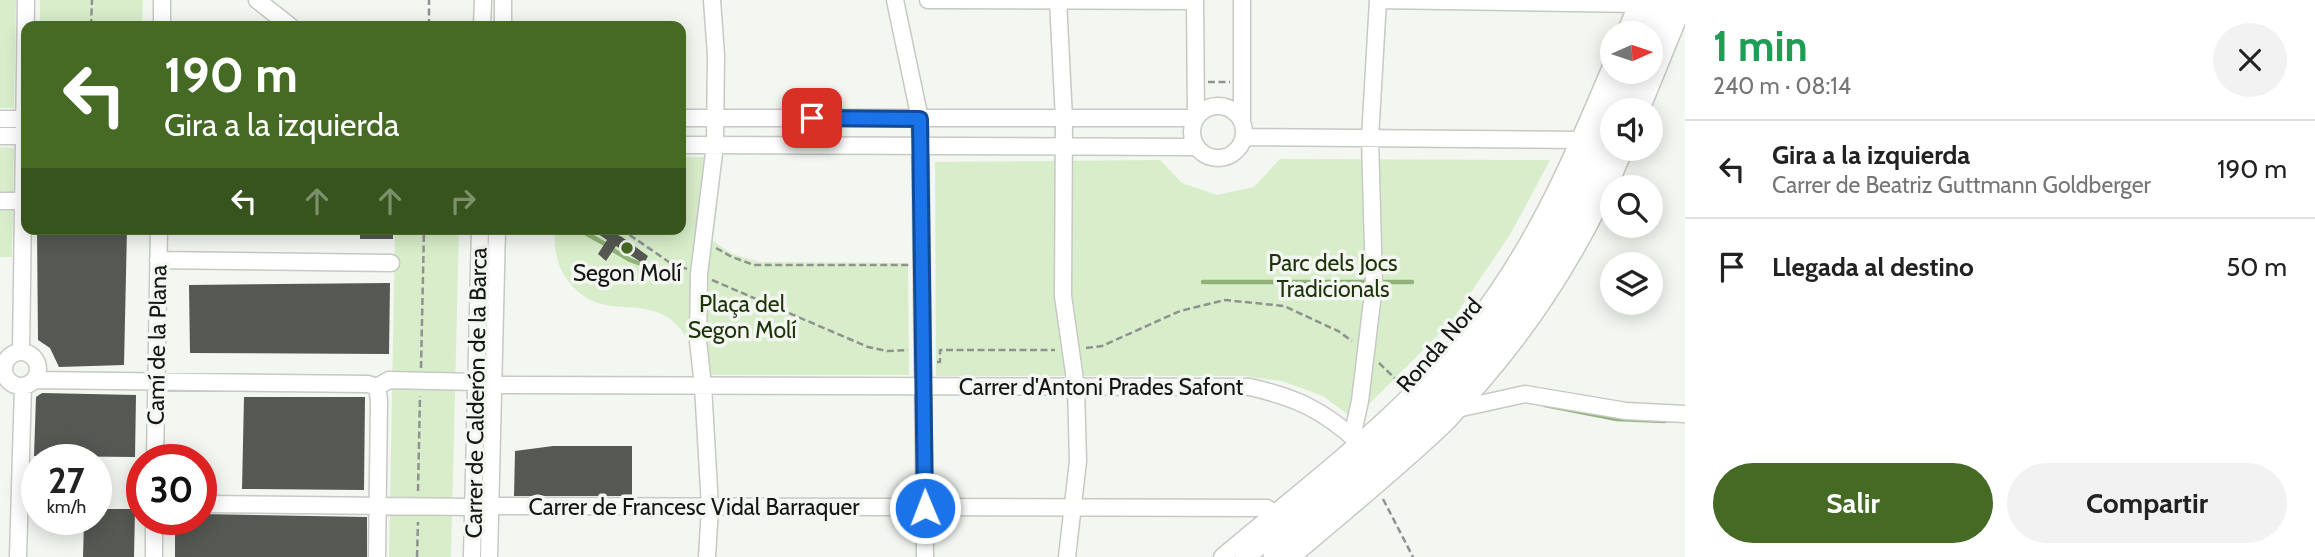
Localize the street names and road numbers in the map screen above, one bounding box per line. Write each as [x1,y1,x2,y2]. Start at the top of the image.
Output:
street label: Carrer de Calderón de la Barca [459,247,493,539]
street label: Camí de la Plana [142,265,172,425]
street label: Ronda Nord [1390,292,1488,398]
street label: Carrer d'Antoni Prades Safont [959,373,1244,401]
street label: Carrer de Francesc Vidal Barraquer [529,493,860,521]

